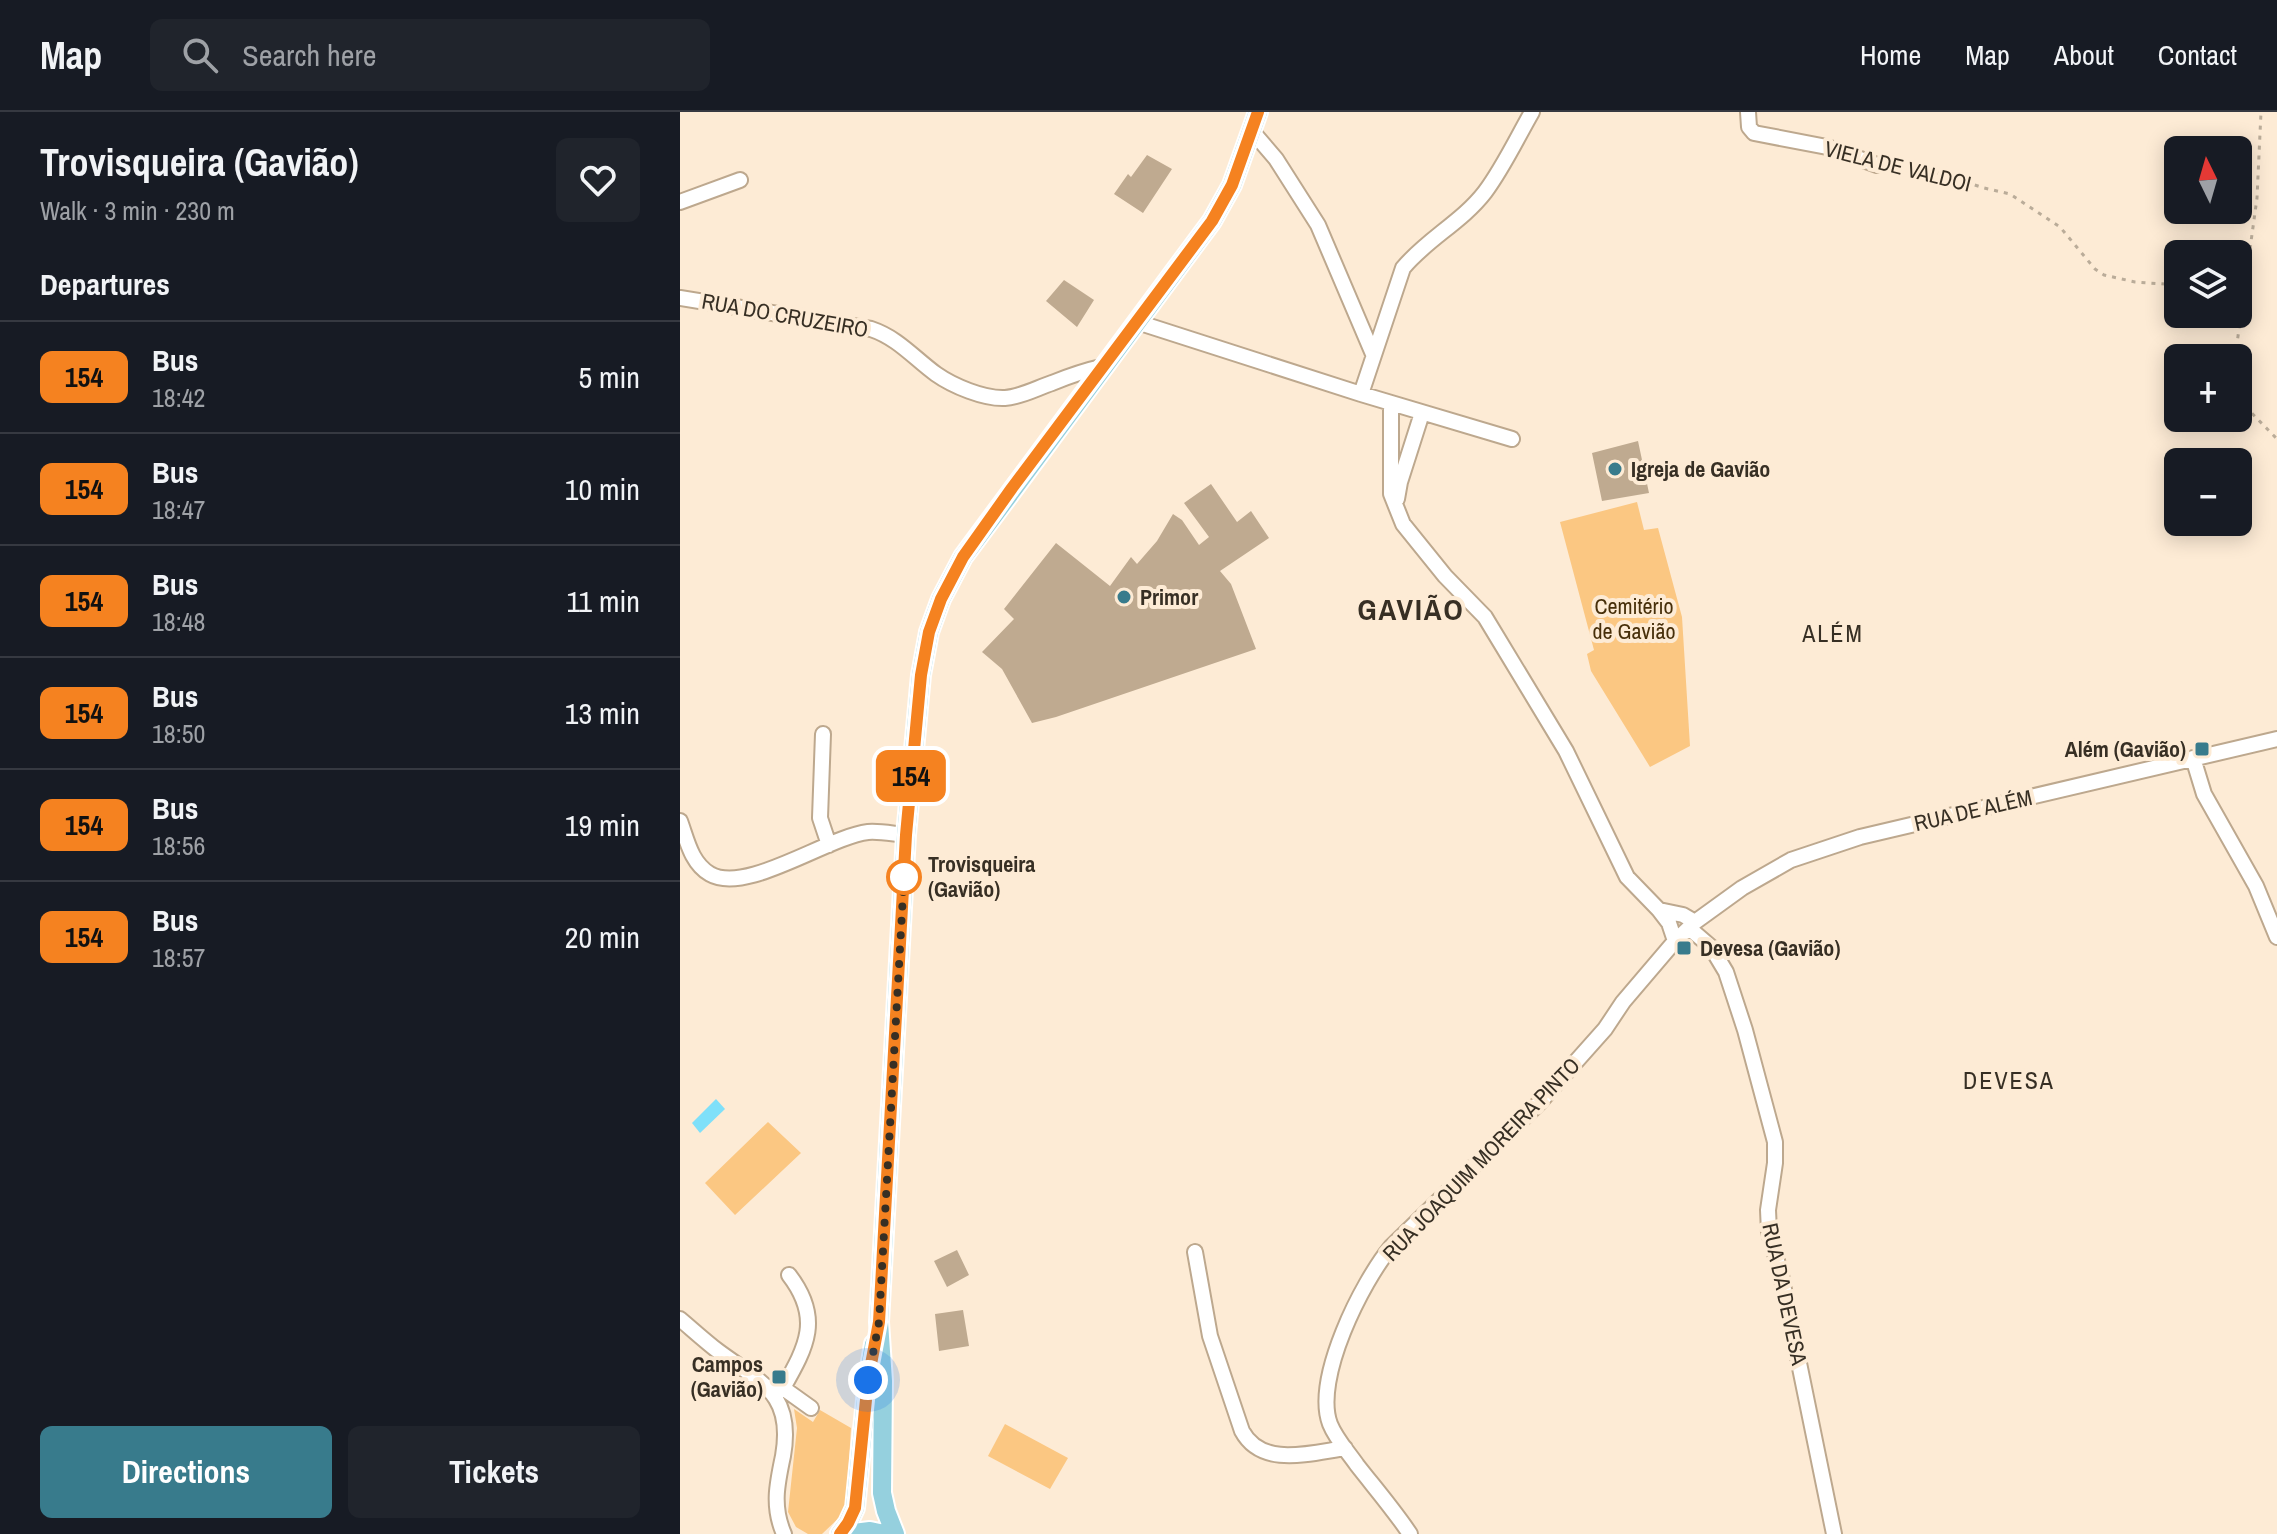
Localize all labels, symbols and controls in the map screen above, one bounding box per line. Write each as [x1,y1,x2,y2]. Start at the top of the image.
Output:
search box [150,19,710,91]
text: Map [40,30,102,81]
icon: search [178,33,222,77]
text: Search here [242,35,376,75]
text: Home [1860,36,1921,74]
text: Map [1965,36,2010,74]
text: About [2054,36,2114,74]
text: Contact [2158,36,2237,74]
street label: VIELA DE VALDOI [1822,133,1974,199]
north arrow [2164,136,2252,224]
map controls [2164,136,2252,536]
text: Trovisqueira (Gavião) [40,137,359,188]
button: heart [556,138,640,222]
text: Walk · 3 min · 230 m [40,193,235,228]
button: layers [2164,240,2252,328]
text: Departures [40,264,170,304]
street label: RUA DO CRUZEIRO [699,286,871,344]
text: Bus [152,340,198,380]
button: + [2164,344,2252,432]
text: 5 min [578,357,640,397]
text: 154 [65,358,103,396]
text: 18:42 [152,380,205,415]
button: − [2164,448,2252,536]
text: Bus [152,452,198,492]
place label: Igreja de Gavião [1631,454,1770,484]
marker: Igreja de Gavião [1606,460,1624,478]
text: 10 min [565,469,640,509]
text: 154 [65,470,103,508]
text: 18:47 [152,492,205,527]
text: Bus [152,564,198,604]
text: 11 min [567,581,640,621]
text: 154 [65,582,103,620]
place label: Primor [1140,582,1198,612]
marker: Primor [1115,588,1133,606]
district label: GAVIÃO [1357,589,1465,629]
park label: Cemitério de Gavião [1592,591,1676,646]
text: 18:48 [152,604,205,639]
district label: ALÉM [1801,617,1864,649]
text: Bus [152,676,198,716]
text: 13 min [565,693,640,733]
text: 154 [65,694,103,732]
text: 18:50 [152,716,205,751]
place label: Além (Gavião) [2065,734,2186,764]
marker: Além (Gavião) [2193,740,2211,758]
line badge: 154 [865,750,957,802]
text: 154 [892,757,930,795]
street label: RUA DE ALÉM [1911,782,2035,838]
text: Bus [152,788,198,828]
text: 19 min [565,805,640,845]
text: 154 [65,806,103,844]
text: 18:56 [152,828,205,863]
place label: Trovisqueira (Gavião) [928,849,1035,904]
marker: Trovisqueira (Gavião) [887,860,921,894]
text: Bus [152,900,198,940]
text: 20 min [565,917,640,957]
text: 154 [65,918,103,956]
place label: Devesa (Gavião) [1700,933,1840,963]
marker: Devesa (Gavião) [1675,939,1693,957]
text: 18:57 [152,940,205,975]
street label: RUA JOAQUIM MOREIRA PINTO [1376,1051,1586,1267]
district label: DEVESA [1963,1064,2055,1096]
street label: RUA DA DEVESA [1755,1220,1815,1369]
place label: Campos (Gavião) [691,1349,763,1404]
your location [848,1360,888,1400]
marker: Campos (Gavião) [770,1368,788,1386]
button: Directions [40,1426,332,1518]
button: Tickets [348,1426,640,1518]

